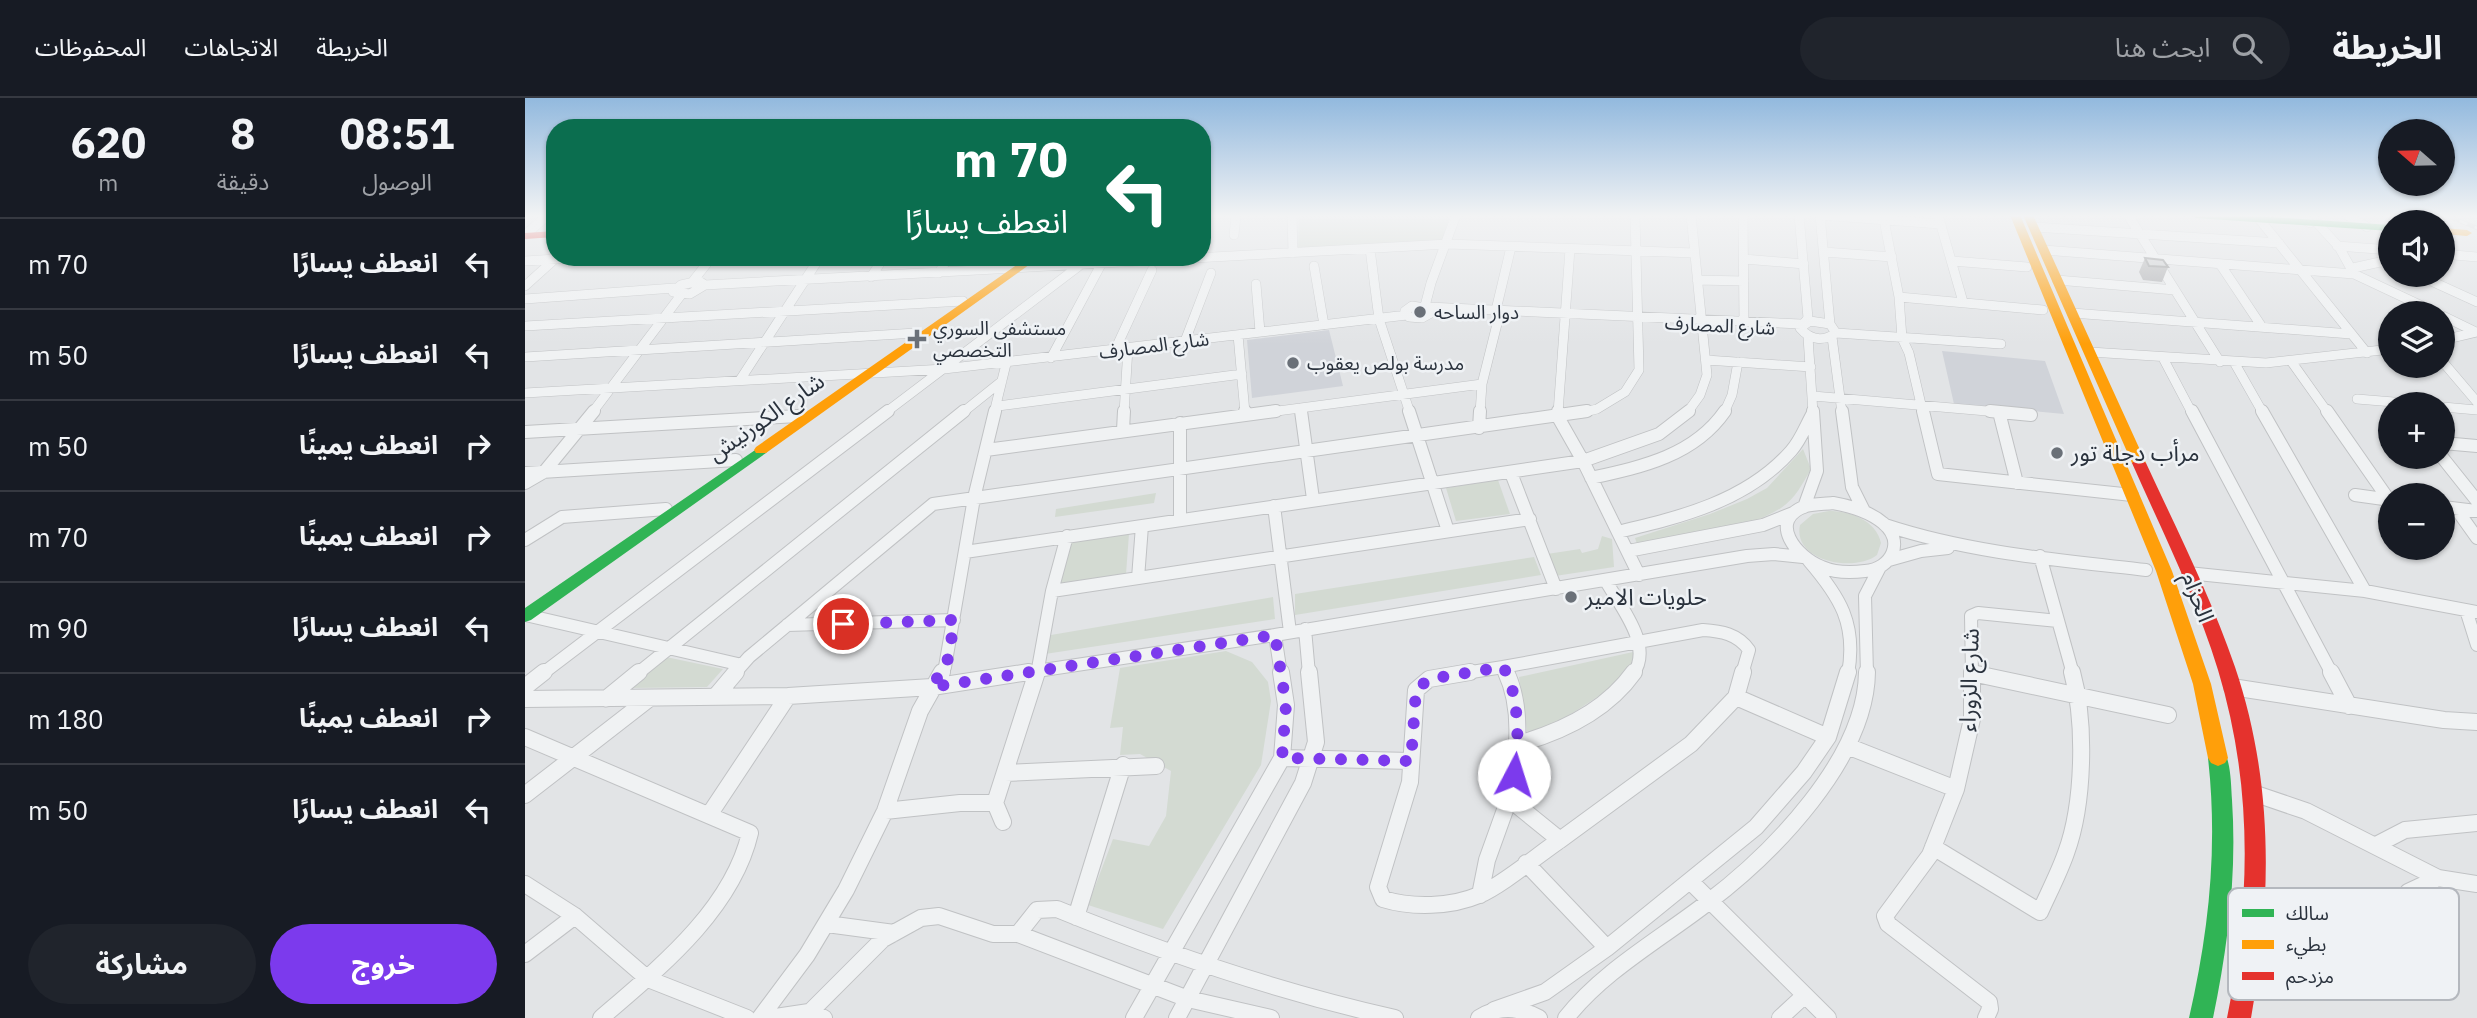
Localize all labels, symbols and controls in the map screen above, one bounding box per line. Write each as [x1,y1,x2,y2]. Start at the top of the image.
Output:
search box [1800,17,2290,80]
text: الخريطة [2332,25,2442,68]
icon: search [2228,29,2266,67]
text: ابحث هنا [2115,30,2210,64]
text: المحفوظات [35,31,146,63]
text: الاتجاهات [184,31,278,63]
text: الخريطة [316,31,388,63]
text: 8 [230,106,256,161]
text: 08:51 [340,106,454,161]
text: 620 [71,115,146,170]
north arrow [2378,119,2455,196]
map controls [2378,119,2455,560]
text: 70 m [954,127,1068,190]
icon: left [1092,147,1183,238]
text: دقيقة [217,166,269,196]
text: الوصول [362,166,432,196]
text: m [98,167,118,197]
text: انعطف يسارًا [905,200,1068,242]
button: sound [2378,210,2455,287]
text: انعطف يسارًا [292,245,438,279]
icon: left [459,245,497,283]
text: 70 m [28,247,88,281]
place label: دوار الساحه [1434,300,1519,324]
button: layers [2378,301,2455,378]
marker: دوار الساحه [1412,304,1428,320]
street label: شارع المصارف [1664,310,1776,342]
place label: مستشفى السوري التخصصي [933,316,1066,365]
street label: شارع المصارف [1098,326,1211,366]
marker: مستشفى السوري التخصصي [907,329,927,349]
text: انعطف يسارًا [292,336,438,370]
icon: left [459,336,497,374]
text: 50 m [28,338,88,372]
place label: مدرسة بولص يعقوب [1307,351,1464,375]
marker: مدرسة بولص يعقوب [1285,355,1301,371]
street label: شارع الكورنيش [701,365,831,470]
button: + [2378,392,2455,469]
text: انعطف يمينًا [299,427,438,461]
icon: right [459,427,497,465]
text: 50 m [28,429,88,463]
place label: مرأب دجلة تور [2070,437,2199,467]
marker: مرأب دجلة تور [2049,445,2065,461]
button: − [2378,483,2455,560]
text: انعطف يمينًا [299,518,438,552]
icon: right [459,518,497,556]
text: 70 m [28,520,88,554]
street label: الحزام [2172,567,2222,627]
place label: حلويات الامير [1584,581,1707,611]
marker: حلويات الامير [1563,589,1579,605]
pin [813,594,873,654]
icon: arrive [824,605,862,643]
text: انعطف يسارًا [292,609,438,643]
icon: left [459,609,497,647]
text: 90 m [28,611,88,645]
street label: شارع الزوراء [1951,628,1988,733]
text: انعطف يمينًا [299,700,438,734]
icon: right [459,700,497,738]
text: 180 m [28,702,104,736]
position arrow [1477,738,1551,812]
text: انعطف يسارًا [292,791,438,825]
icon: left [459,791,497,829]
text: 50 m [28,793,88,827]
legend [2228,888,2459,1000]
text: سالك [2286,901,2329,925]
button: مشاركة [28,924,256,1004]
button: خروج [270,924,497,1004]
text: بطيء [2286,932,2326,959]
text: مزدحم [2286,964,2334,991]

